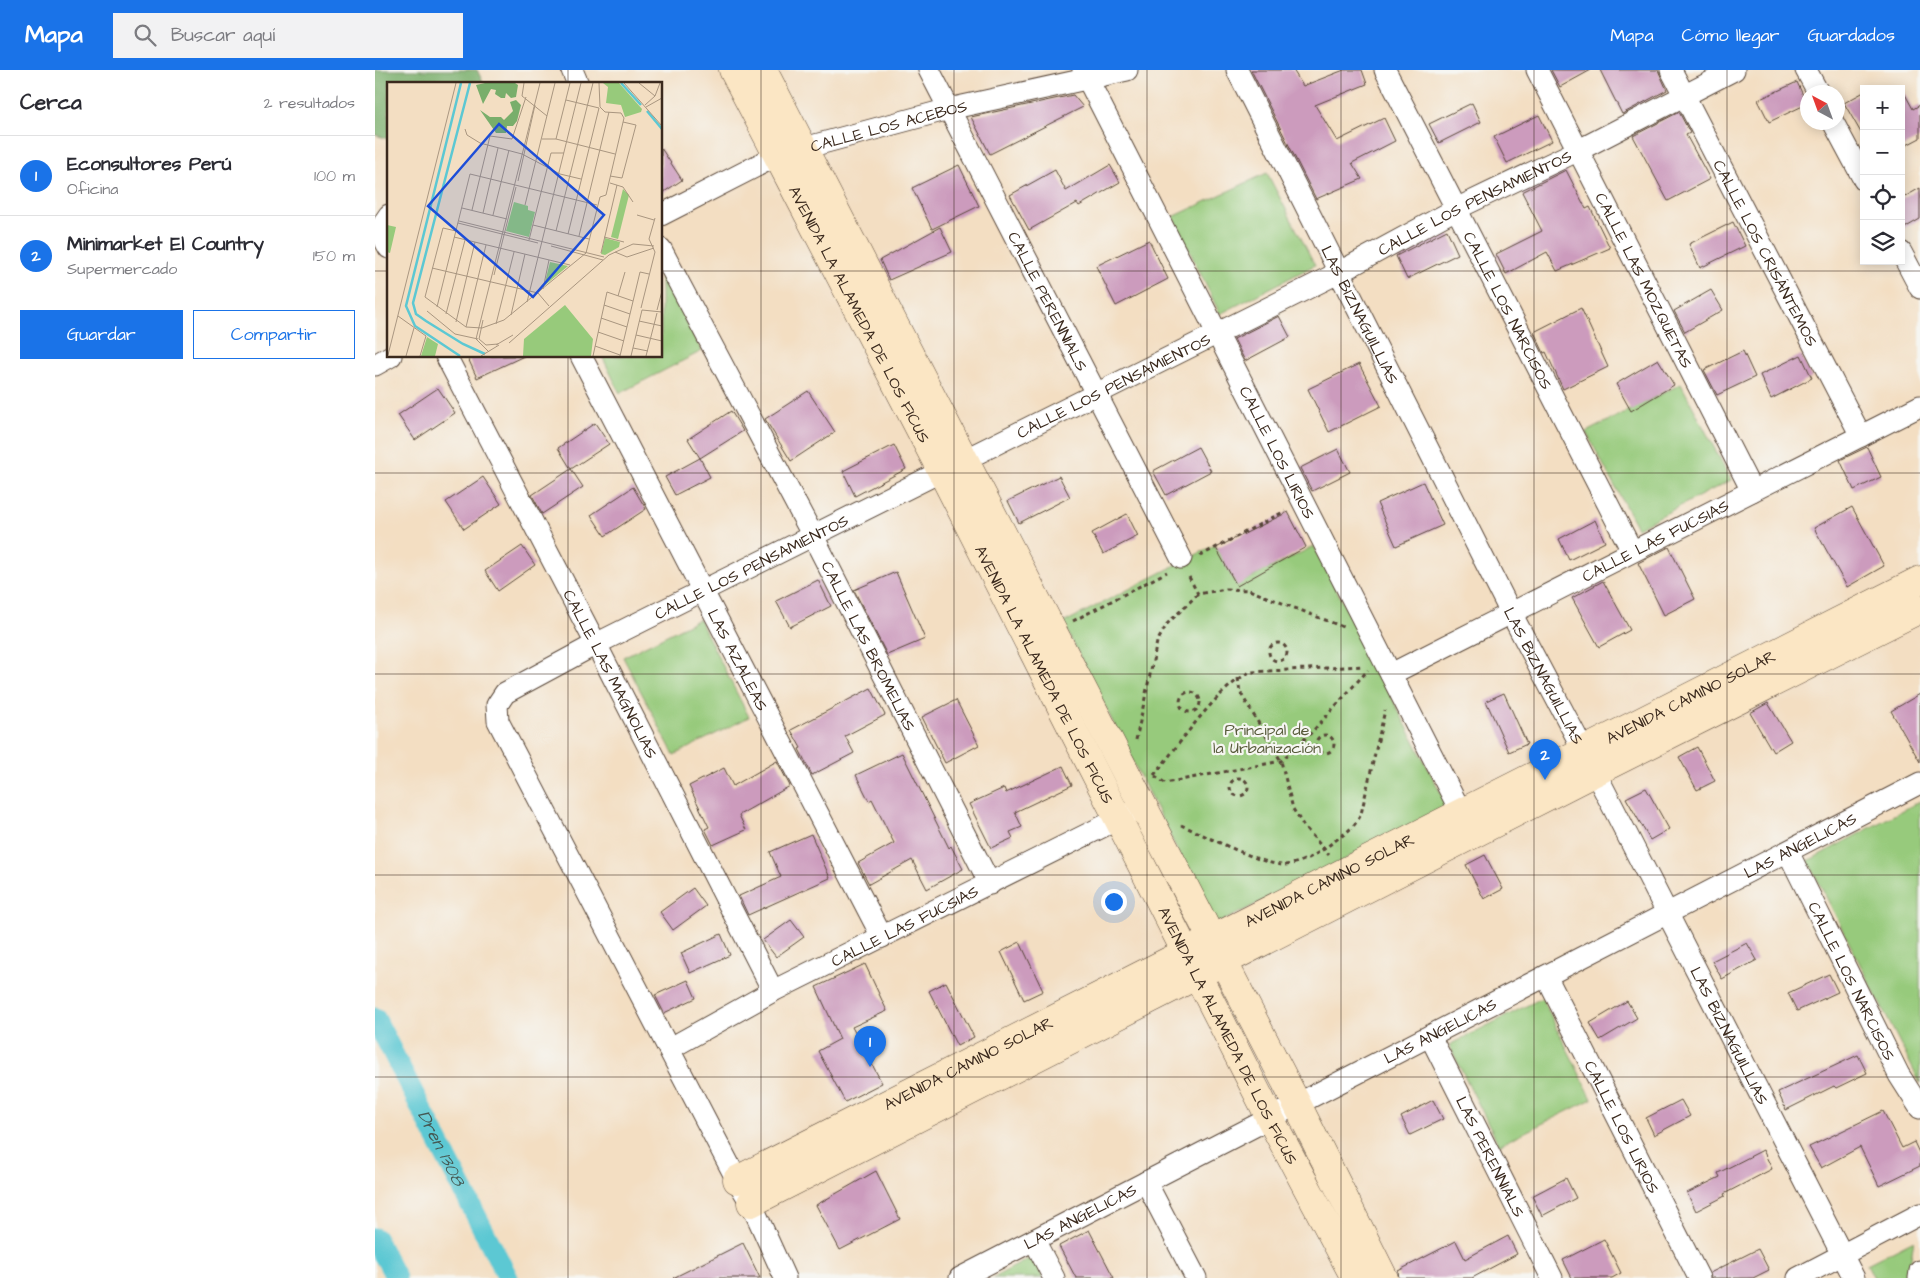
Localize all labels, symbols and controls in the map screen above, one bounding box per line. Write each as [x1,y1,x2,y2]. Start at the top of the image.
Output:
search box [113,13,463,58]
text: Mapa [25,18,83,52]
icon: search [131,21,159,49]
text: Buscar aquí [171,22,275,49]
text: Mapa [1610,23,1654,48]
text: Cómo llegar [1682,23,1780,48]
text: Guardados [1808,23,1895,48]
inset map [387,82,663,358]
north arrow [1800,85,1845,130]
map controls [1860,85,1905,265]
button: + [1860,85,1905,130]
text: Cerca [20,88,82,117]
text: 2 resultados [263,92,355,114]
street label: CALLE LOS ACEBOS [808,95,969,158]
button: − [1860,130,1905,175]
street label: CALLE LOS PENSAMIENTOS [1374,145,1576,261]
text: Econsultores Perú [67,151,231,178]
street label: CALLE LOS CRISÁNTEMOS [1707,156,1823,350]
text: 1 [35,165,37,187]
text: 100 m [314,165,355,187]
button: locate [1860,175,1905,220]
text: Oficina [67,178,118,200]
street label: AVENIDA LA ALAMEDA DE LOS FICUS [783,182,935,447]
street label: CALLE LAS MOZQUETAS [1589,189,1697,372]
button: layers [1860,220,1905,265]
street label: CALLE PERENNIALS [1002,228,1093,375]
street label: CALLE LOS NARCISOS [1458,228,1557,393]
text: Minimarket El Country [67,231,264,258]
street label: LAS BIZNAGUILLIAS [1315,242,1404,388]
text: 2 [31,245,41,267]
text: 150 m [313,245,355,267]
text: Supermercado [67,258,177,280]
button: Guardar [20,310,183,359]
button: Compartir [193,310,355,359]
street label: CALLE LOS PENSAMIENTOS [1013,328,1215,444]
street label: CALLE LOS LIRIOS [1234,383,1320,523]
street label: CALLE LAS FUCSIAS [1578,495,1733,588]
street label: CALLE LOS PENSAMIENTOS [651,510,852,625]
street label: AVENIDA LA ALAMEDA DE LOS FICUS [969,542,1119,808]
street label: CALLE LAS BROMELIAS [816,558,920,735]
street label: CALLE LAS MAGNOLIAS [558,586,663,762]
street label: LAS BIZNAGUILLIAS [1498,604,1588,748]
street label: LAS AZALEAS [702,605,773,715]
street label: AVENIDA CAMINO SOLAR [1602,645,1779,750]
park label: Principal de la Urbanización [1213,719,1321,759]
pin: 2 [1529,739,1561,780]
street label: LAS ANGELICAS [1740,808,1861,884]
street label: AVENIDA CAMINO SOLAR [1241,828,1418,933]
street label: CALLE LAS FUCSIAS [827,880,982,972]
your location [1101,889,1127,915]
street label: CALLE LOS NARCISOS [1802,898,1900,1065]
street label: AVENIDA LA ALAMEDA DE LOS FICUS [1152,903,1303,1169]
street label: LAS BIZNAGUILLIAS [1684,963,1773,1109]
street label: LAS ANGELICAS [1380,993,1501,1070]
street label: AVENIDA CAMINO SOLAR [880,1012,1057,1116]
pin: 1 [854,1026,886,1067]
street label: CALLE LOS LIRIOS [1579,1057,1664,1197]
street label: LAS PERENNIALS [1450,1093,1530,1221]
water label: Dren 1308 [411,1106,471,1192]
street label: LAS ANGELICAS [1020,1179,1141,1255]

